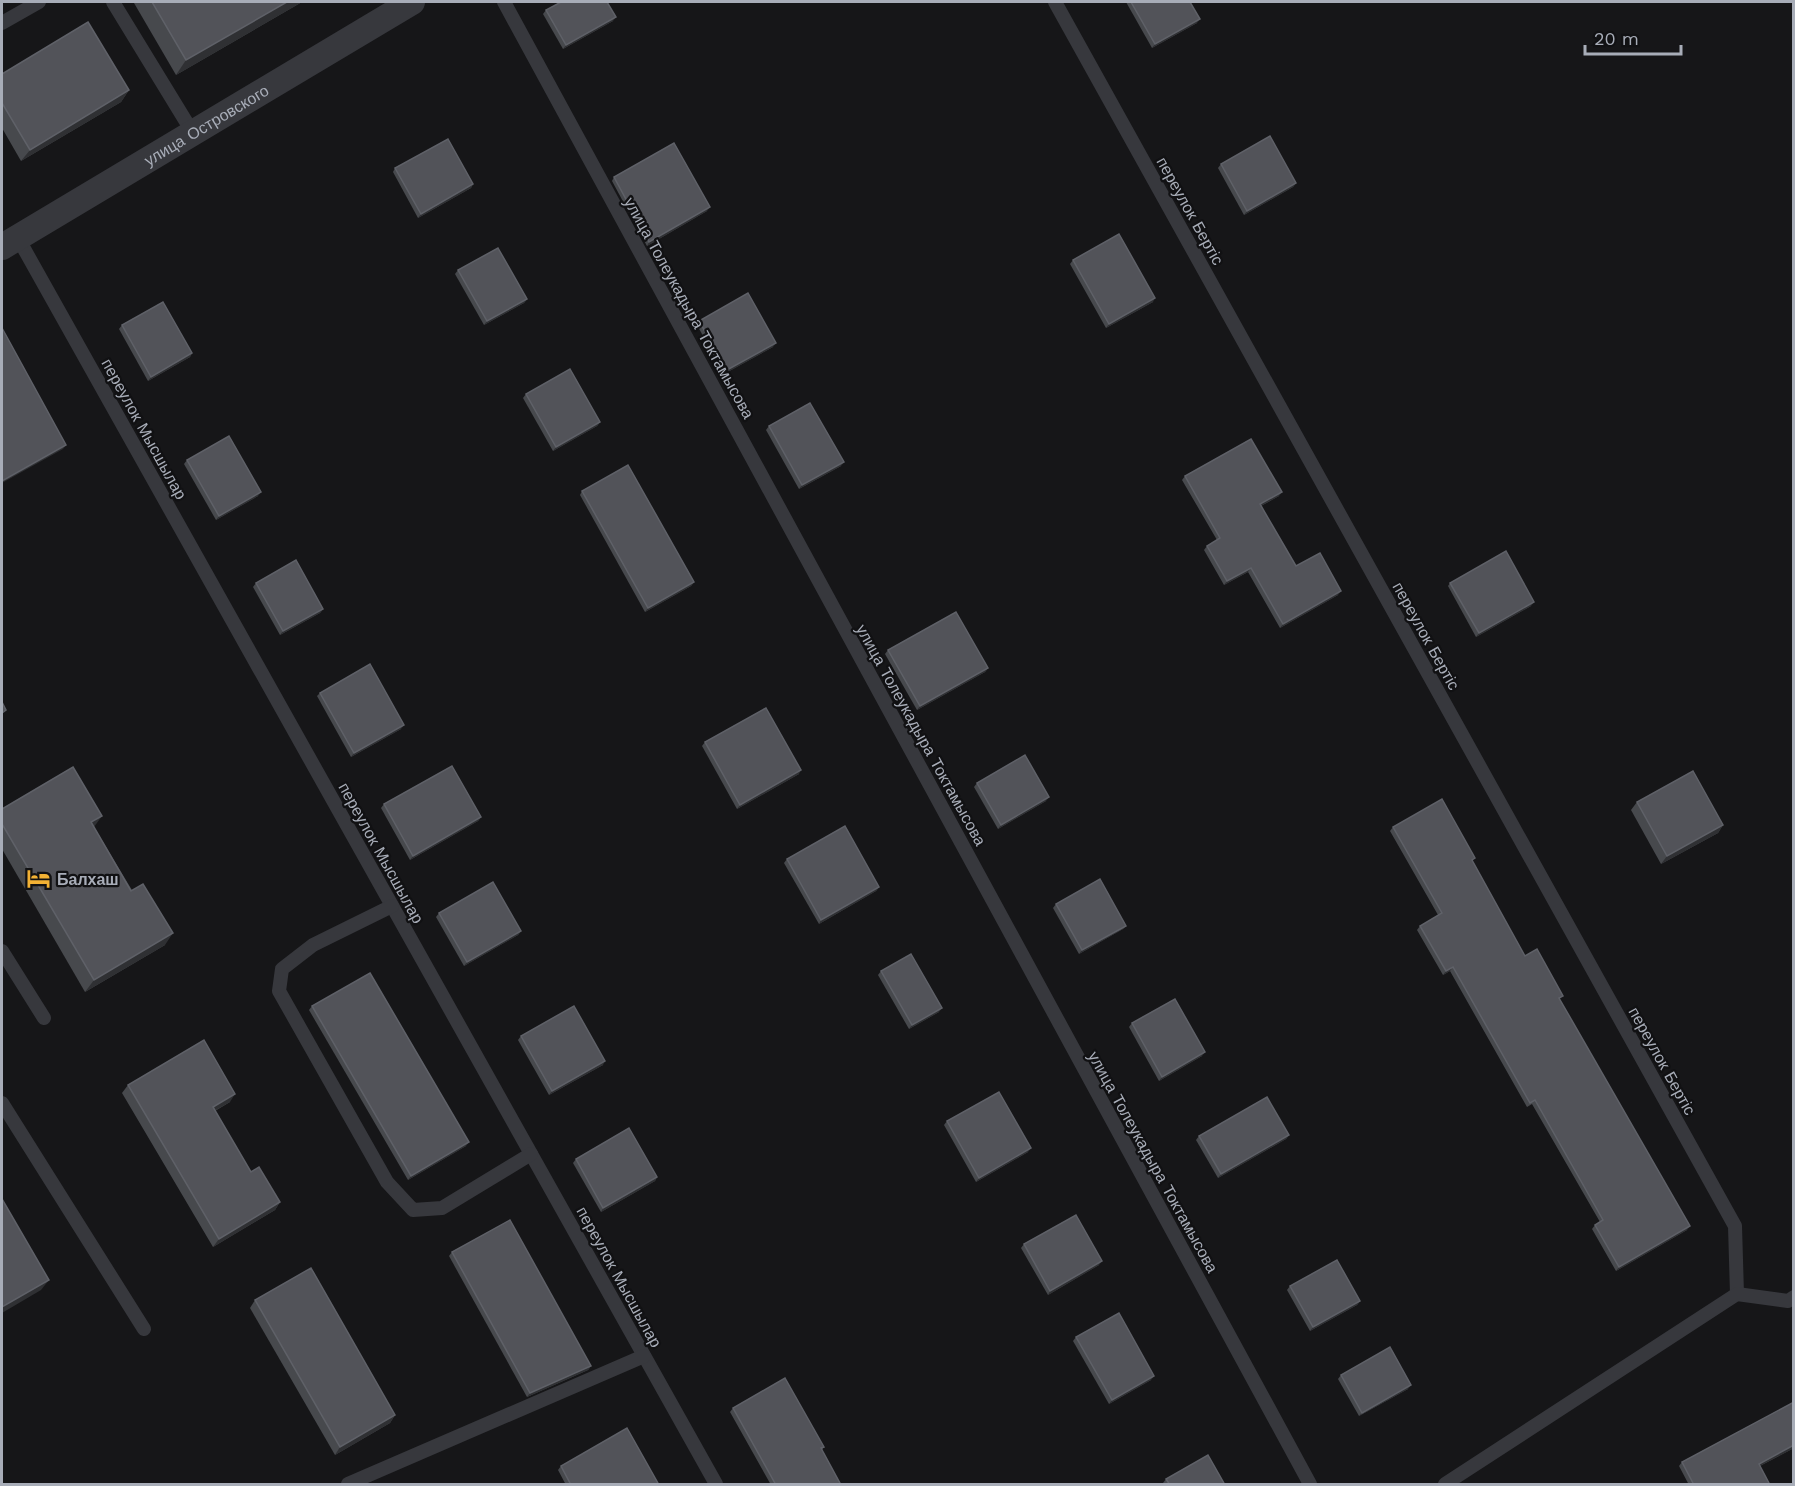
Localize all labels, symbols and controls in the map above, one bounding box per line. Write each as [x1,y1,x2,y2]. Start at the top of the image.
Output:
scale bar [1585,18,1681,56]
text: 20 m [1594,28,1639,49]
street label: улица Островского [141,80,272,169]
street label: переулок Бертіс [1152,154,1228,268]
street label: улица Толеукадыра Токтамысова [620,194,758,422]
street label: переулок Мысшылар [97,355,191,503]
street label: переулок Бертіс [1388,579,1464,693]
street label: улица Толеукадыра Токтамысова [852,621,990,849]
street label: переулок Мысшылар [334,779,428,927]
hotel icon: Балхаш [26,866,52,892]
place label: Балхаш [57,870,119,889]
street label: переулок Бертіс [1624,1004,1700,1118]
street label: улица Толеукадыра Токтамысова [1084,1048,1222,1276]
street label: переулок Мысшылар [572,1203,666,1351]

